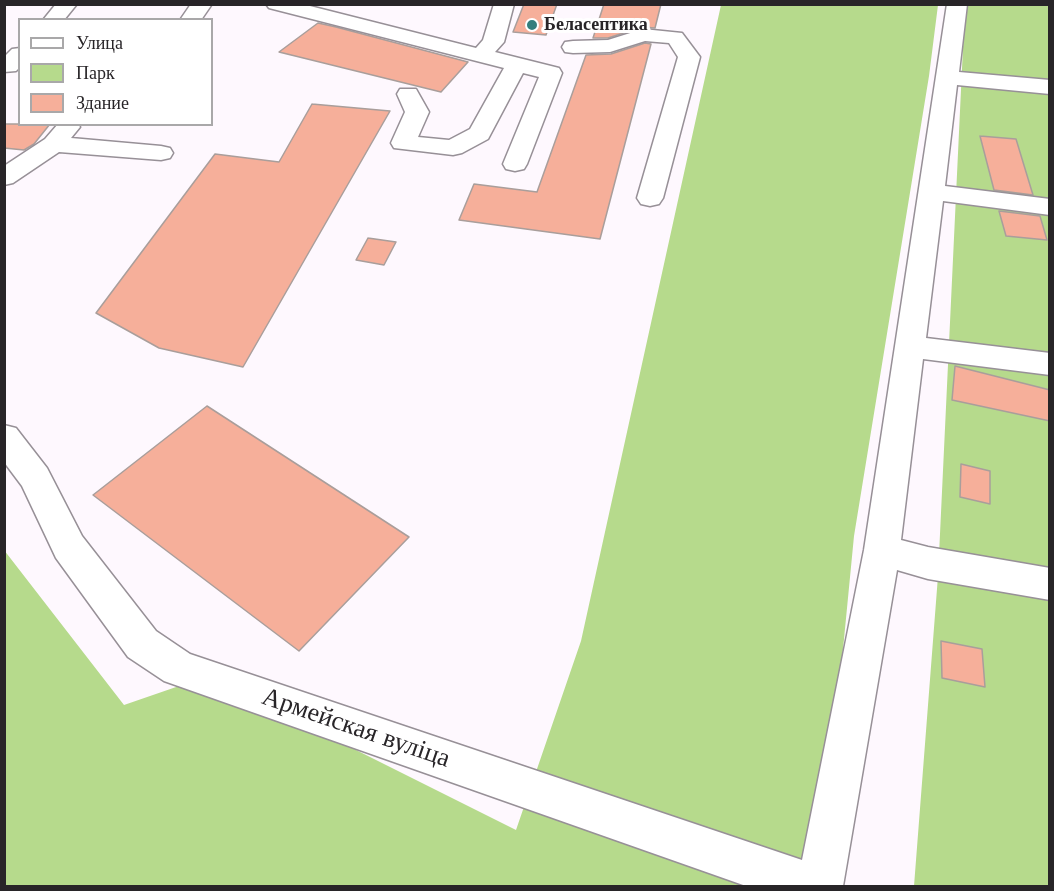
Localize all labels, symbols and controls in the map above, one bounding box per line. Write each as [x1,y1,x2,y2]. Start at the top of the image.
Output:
place label: Беласептика [544,14,648,36]
legend [18,18,213,126]
marker: Беласептика [525,18,539,32]
text: Улица [76,32,123,54]
text: Парк [76,62,115,84]
text: Здание [76,92,129,114]
street label: Армейская вуліца [258,681,454,775]

